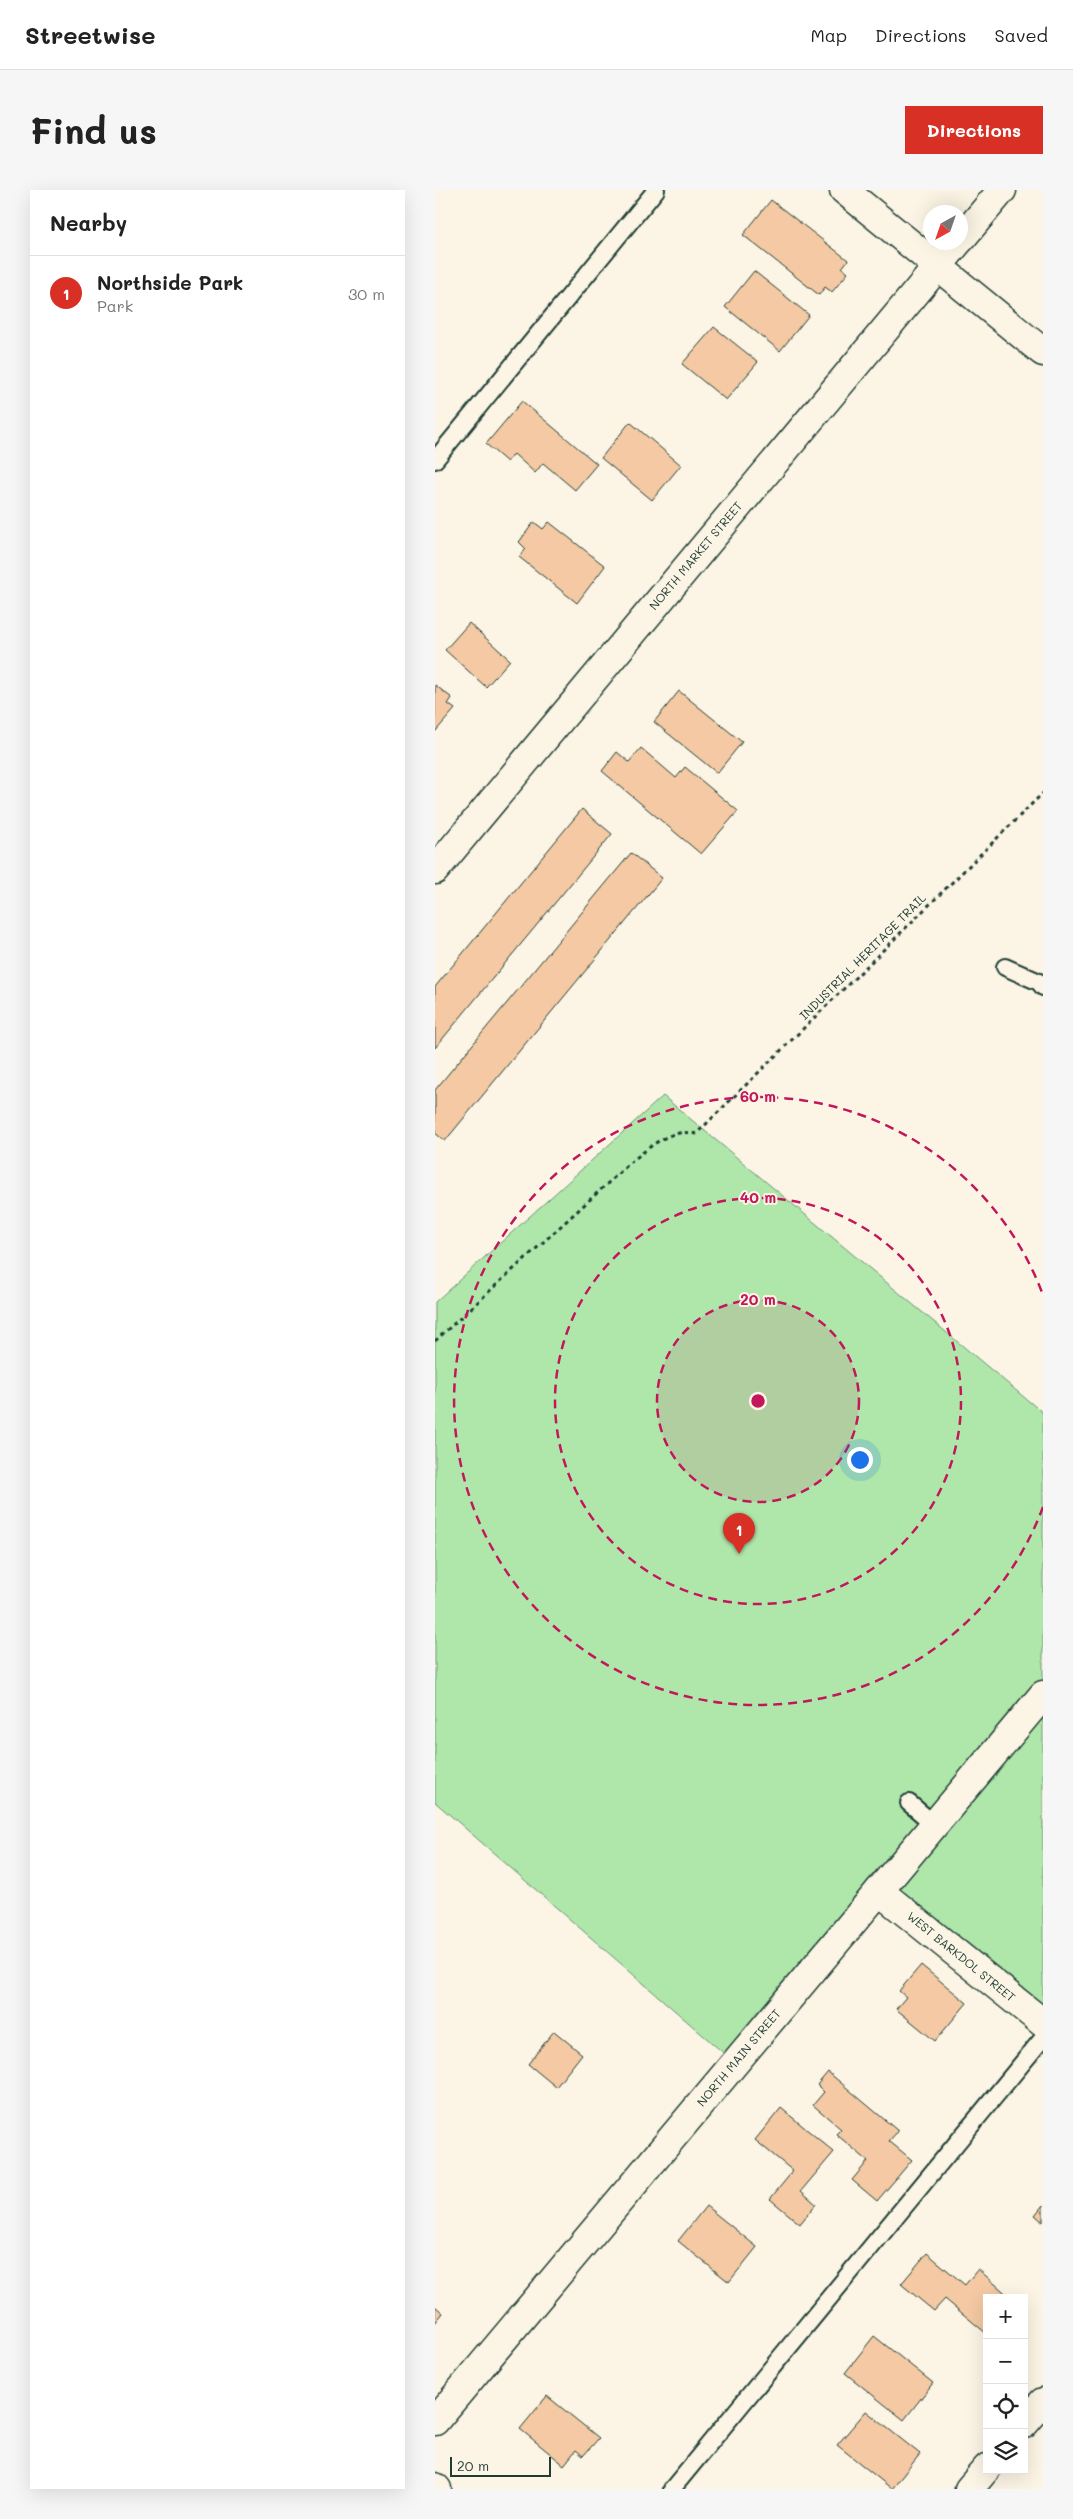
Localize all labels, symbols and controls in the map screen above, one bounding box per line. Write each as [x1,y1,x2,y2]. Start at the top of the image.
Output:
text: Streetwise [25,19,155,50]
text: Map [810,23,847,47]
text: Directions [875,23,967,47]
text: Saved [995,23,1048,47]
button: Directions [905,106,1043,154]
text: Find us [30,107,157,153]
north arrow [923,205,968,250]
text: Nearby [50,209,127,236]
text: Northside Park [97,270,243,295]
text: 1 [62,283,70,304]
text: 30 m [348,283,385,304]
text: Park [97,295,133,316]
street label: NORTH MARKET STREET [645,498,746,613]
street label: INDUSTRIAL HERITAGE TRAIL [796,889,929,1023]
text: 60 m [740,1086,776,1106]
text: 40 m [740,1187,776,1207]
text: 20 m [740,1289,776,1309]
centre of rings [749,1392,767,1410]
your location [847,1447,873,1473]
pin: 1 [723,1513,755,1554]
street label: WEST BARKDOL STREET [904,1908,1019,2005]
street label: NORTH MAIN STREET [693,2005,784,2109]
map controls [983,2294,1028,2474]
button: + [983,2294,1028,2339]
button: − [983,2339,1028,2384]
button: locate [983,2384,1028,2429]
button: layers [983,2429,1028,2474]
scale bar [450,2454,551,2477]
text: 20 m [457,2456,489,2475]

